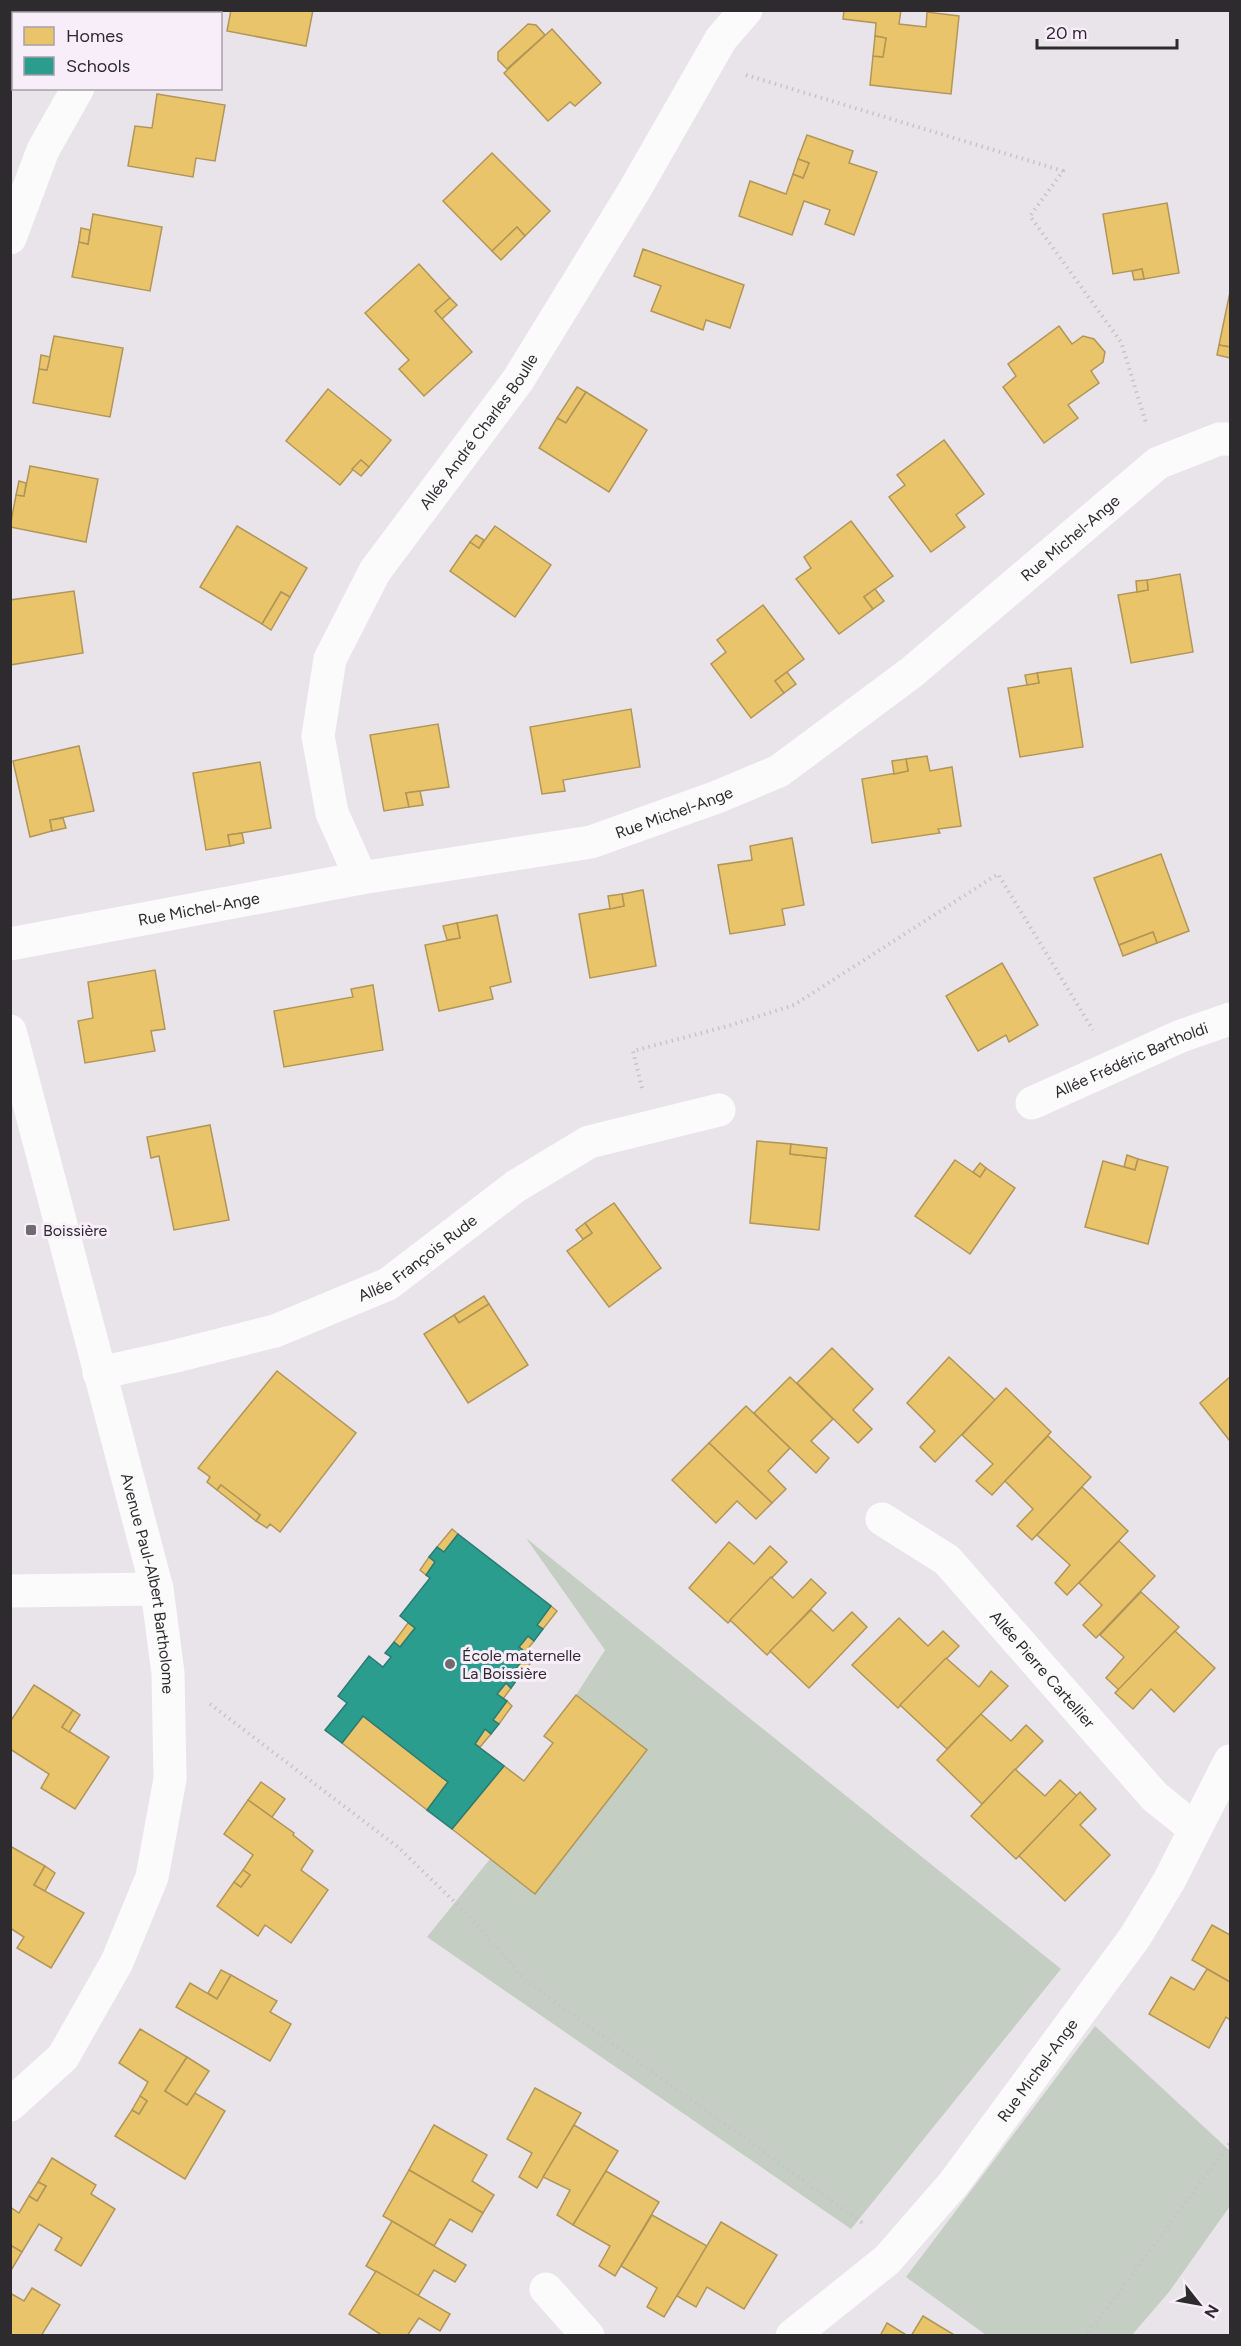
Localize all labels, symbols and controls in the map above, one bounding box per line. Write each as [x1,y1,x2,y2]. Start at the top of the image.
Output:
legend [12,12,222,90]
scale bar [1037,12,1176,50]
text: 20 m [1046,22,1087,44]
text: Homes [66,25,124,47]
text: Schools [66,55,130,77]
street label: Allée André Charles Boulle [416,350,542,513]
street label: Rue Michel-Ange [1017,491,1124,585]
street label: Rue Michel-Ange [613,782,736,843]
street label: Rue Michel-Ange [136,888,261,930]
street label: Allée Frédéric Bartholdi [1051,1018,1211,1102]
street label: Allée François Rude [355,1210,481,1305]
place label: Boissière [43,1221,108,1240]
marker: Boissière [24,1223,38,1237]
street label: Avenue Paul-Albert Bartholome [117,1471,177,1694]
street label: Allée Pierre Cartellier [986,1607,1099,1732]
place label: École maternelle La Boissière [462,1646,581,1683]
marker: École maternelle La Boissière [443,1657,457,1671]
street label: Rue Michel-Ange [993,2015,1082,2126]
north arrow [1169,2274,1229,2334]
text: N [1200,2301,1223,2322]

